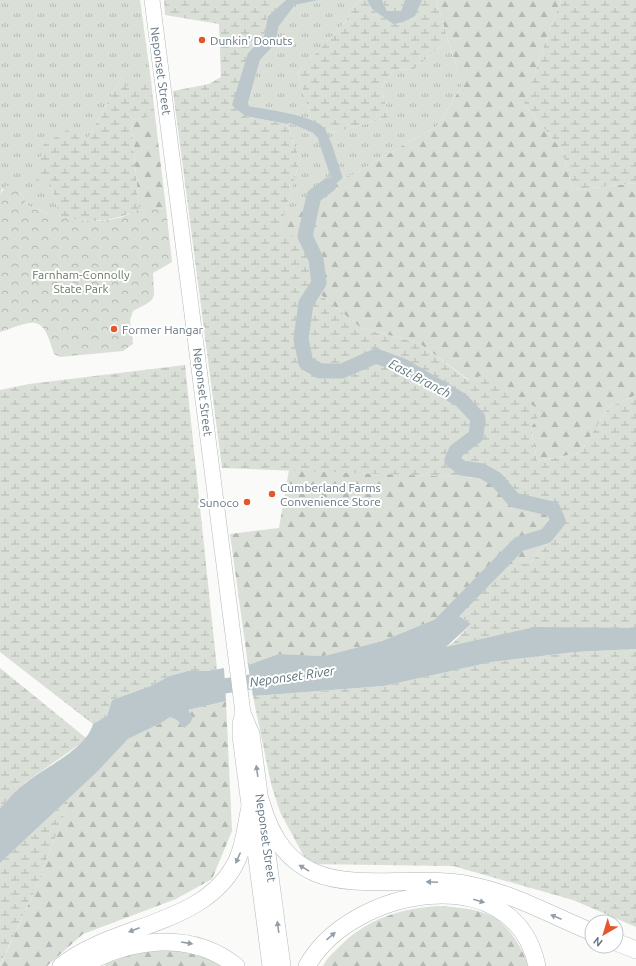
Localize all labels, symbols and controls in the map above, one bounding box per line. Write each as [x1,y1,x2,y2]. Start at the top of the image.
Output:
street label: Neponset Street [148,26,174,116]
place label: Dunkin' Donuts [210,34,293,47]
marker: Dunkin' Donuts [197,35,207,45]
park label: Farnham-Connolly State Park [32,268,130,295]
place label: Former Hangar [122,323,204,336]
marker: Former Hangar [109,324,119,334]
street label: Neponset Street [191,347,215,437]
water label: East Branch [387,356,453,400]
place label: Cumberland Farms Convenience Store [280,481,381,508]
marker: Cumberland Farms Convenience Store [267,489,277,499]
place label: Sunoco [199,496,239,509]
marker: Sunoco [242,497,252,507]
water label: Neponset River [249,663,336,689]
one-way arrow [254,765,260,777]
street label: Neponset Street [253,793,279,883]
one-way arrow [234,853,240,865]
one-way arrow [299,864,309,872]
one-way arrow [425,879,438,885]
one-way arrow [473,898,485,904]
one-way arrow [550,914,562,920]
north arrow [584,914,624,954]
one-way arrow [275,921,281,933]
one-way arrow [128,927,140,933]
one-way arrow [326,931,337,940]
text: N [591,935,605,949]
one-way arrow [181,941,193,947]

